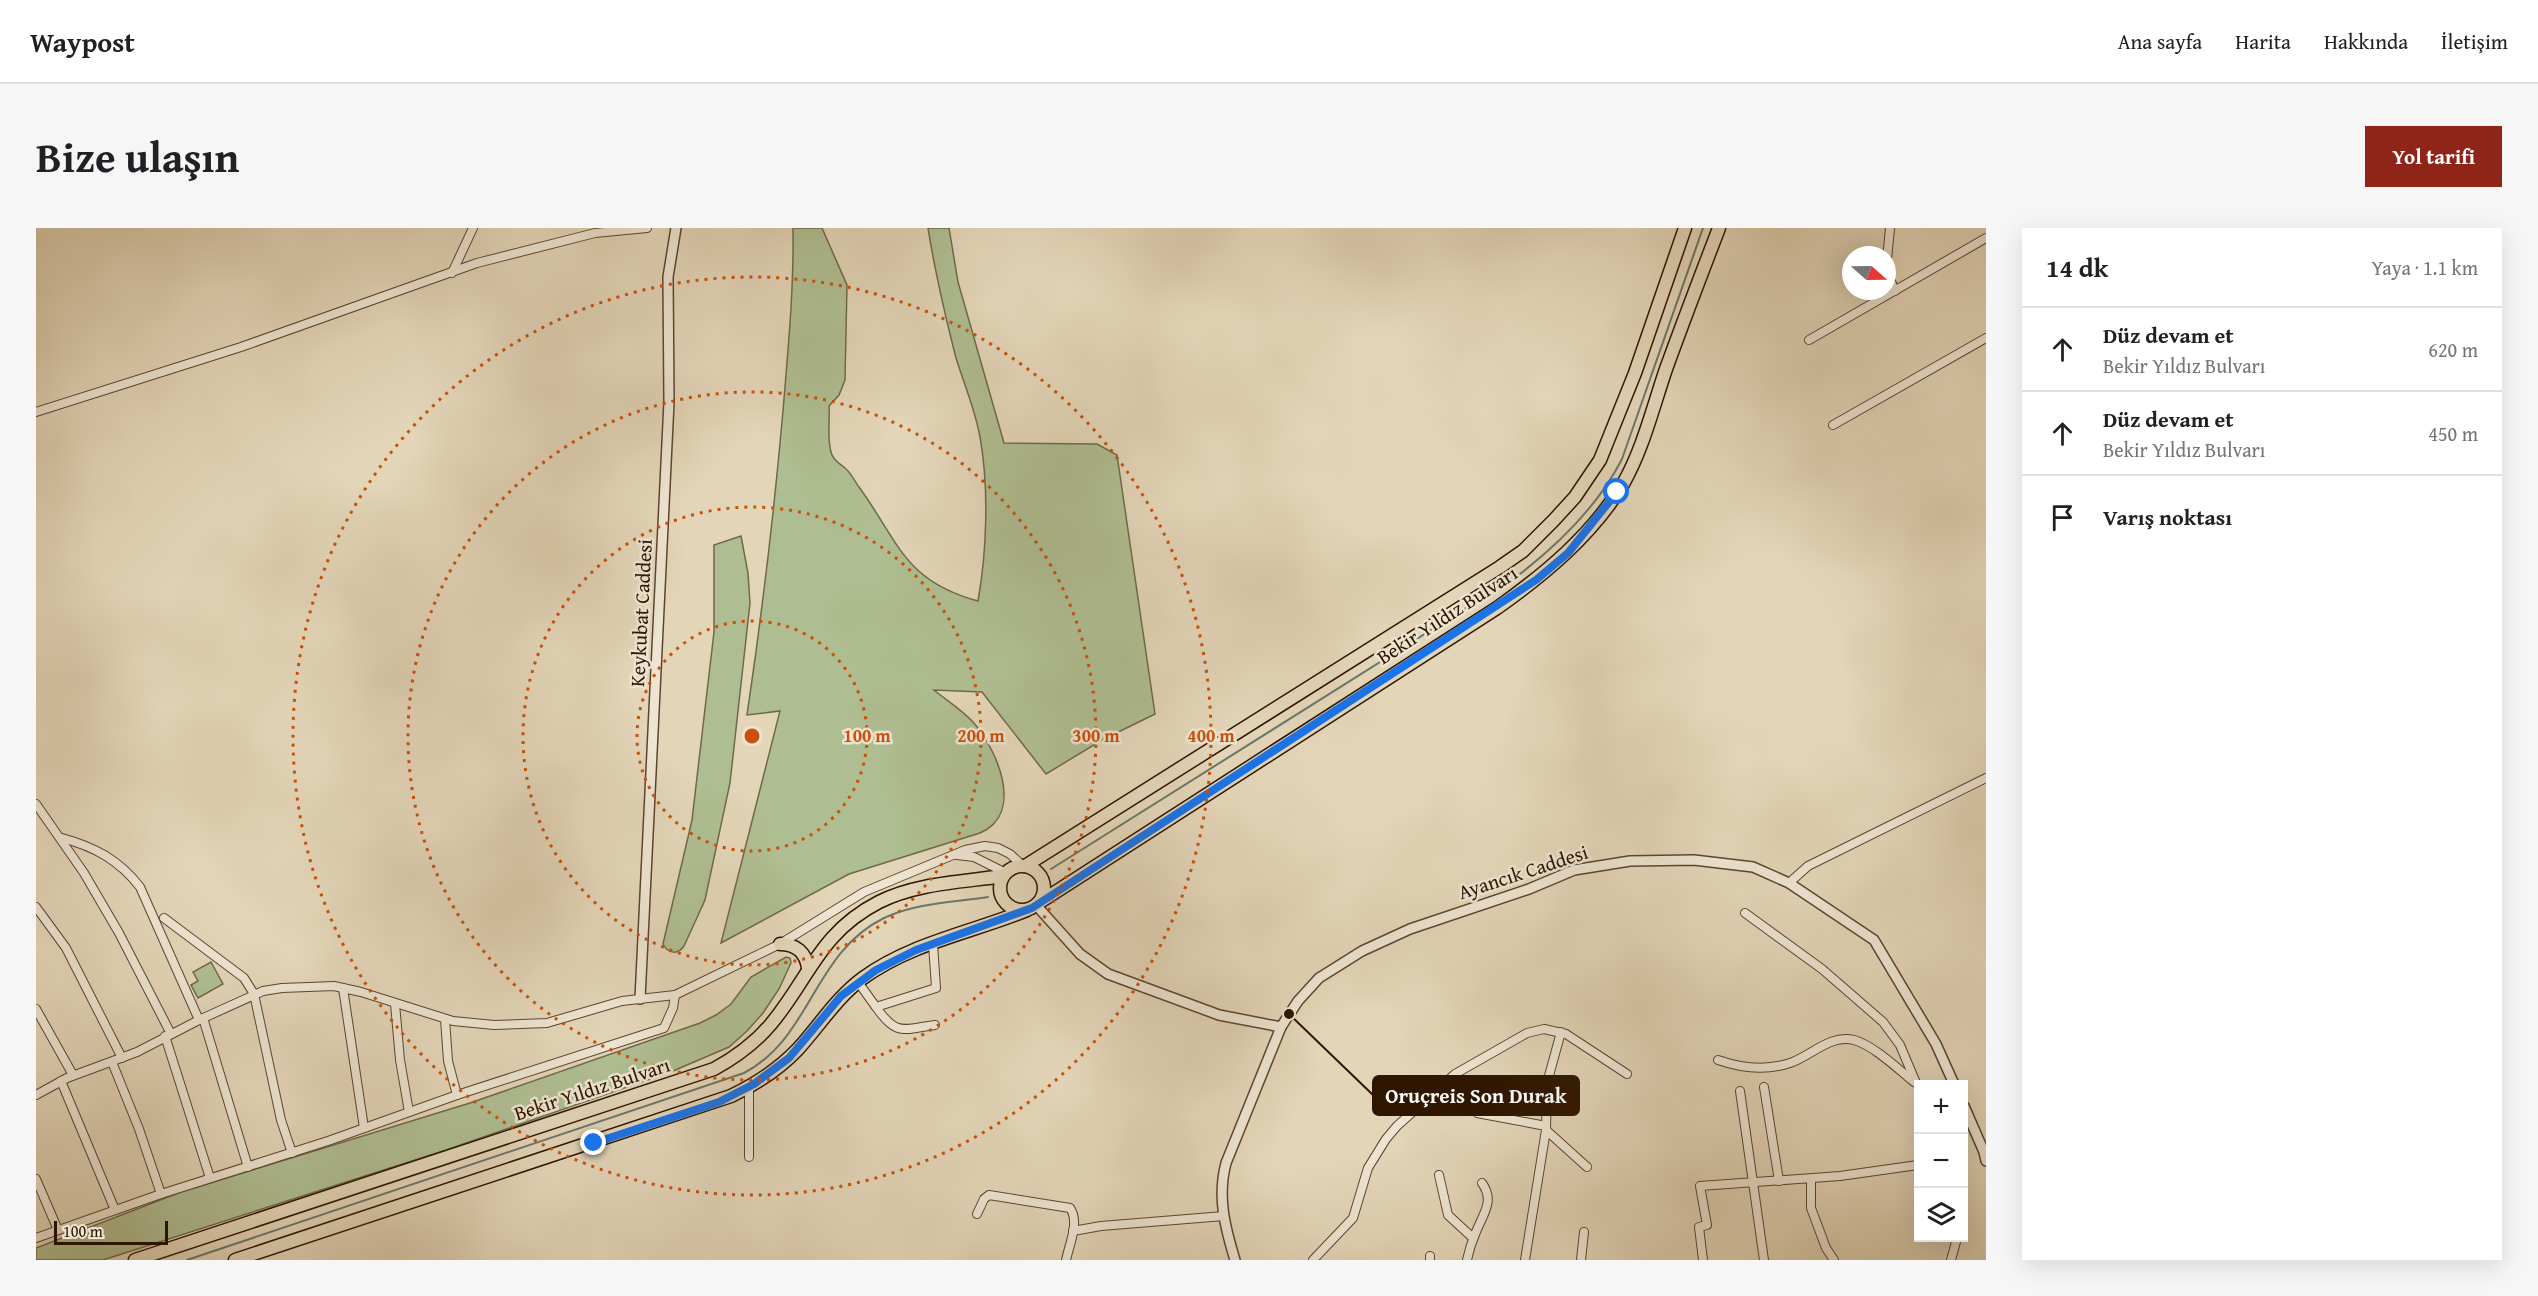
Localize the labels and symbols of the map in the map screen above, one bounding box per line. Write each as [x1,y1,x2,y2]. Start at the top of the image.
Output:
north arrow [1842,246,1896,300]
route start [1603,478,1629,504]
street label: Keykubat Caddesi [622,538,659,688]
street label: Bekir Yıldız Bulvarı [1371,558,1523,671]
text: 100 m [843,722,891,749]
text: 200 m [957,722,1005,749]
text: 300 m [1072,722,1120,749]
text: 400 m [1187,722,1235,749]
centre of rings [742,726,762,746]
street label: Ayancık Caddesi [1454,837,1592,906]
street label: Bekir Yıldız Bulvarı [510,1050,674,1127]
callout: Oruçreis Son Durak [1373,1076,1579,1115]
text: Oruçreis Son Durak [1385,1080,1568,1111]
route end [580,1129,606,1155]
scale bar [54,1218,168,1246]

